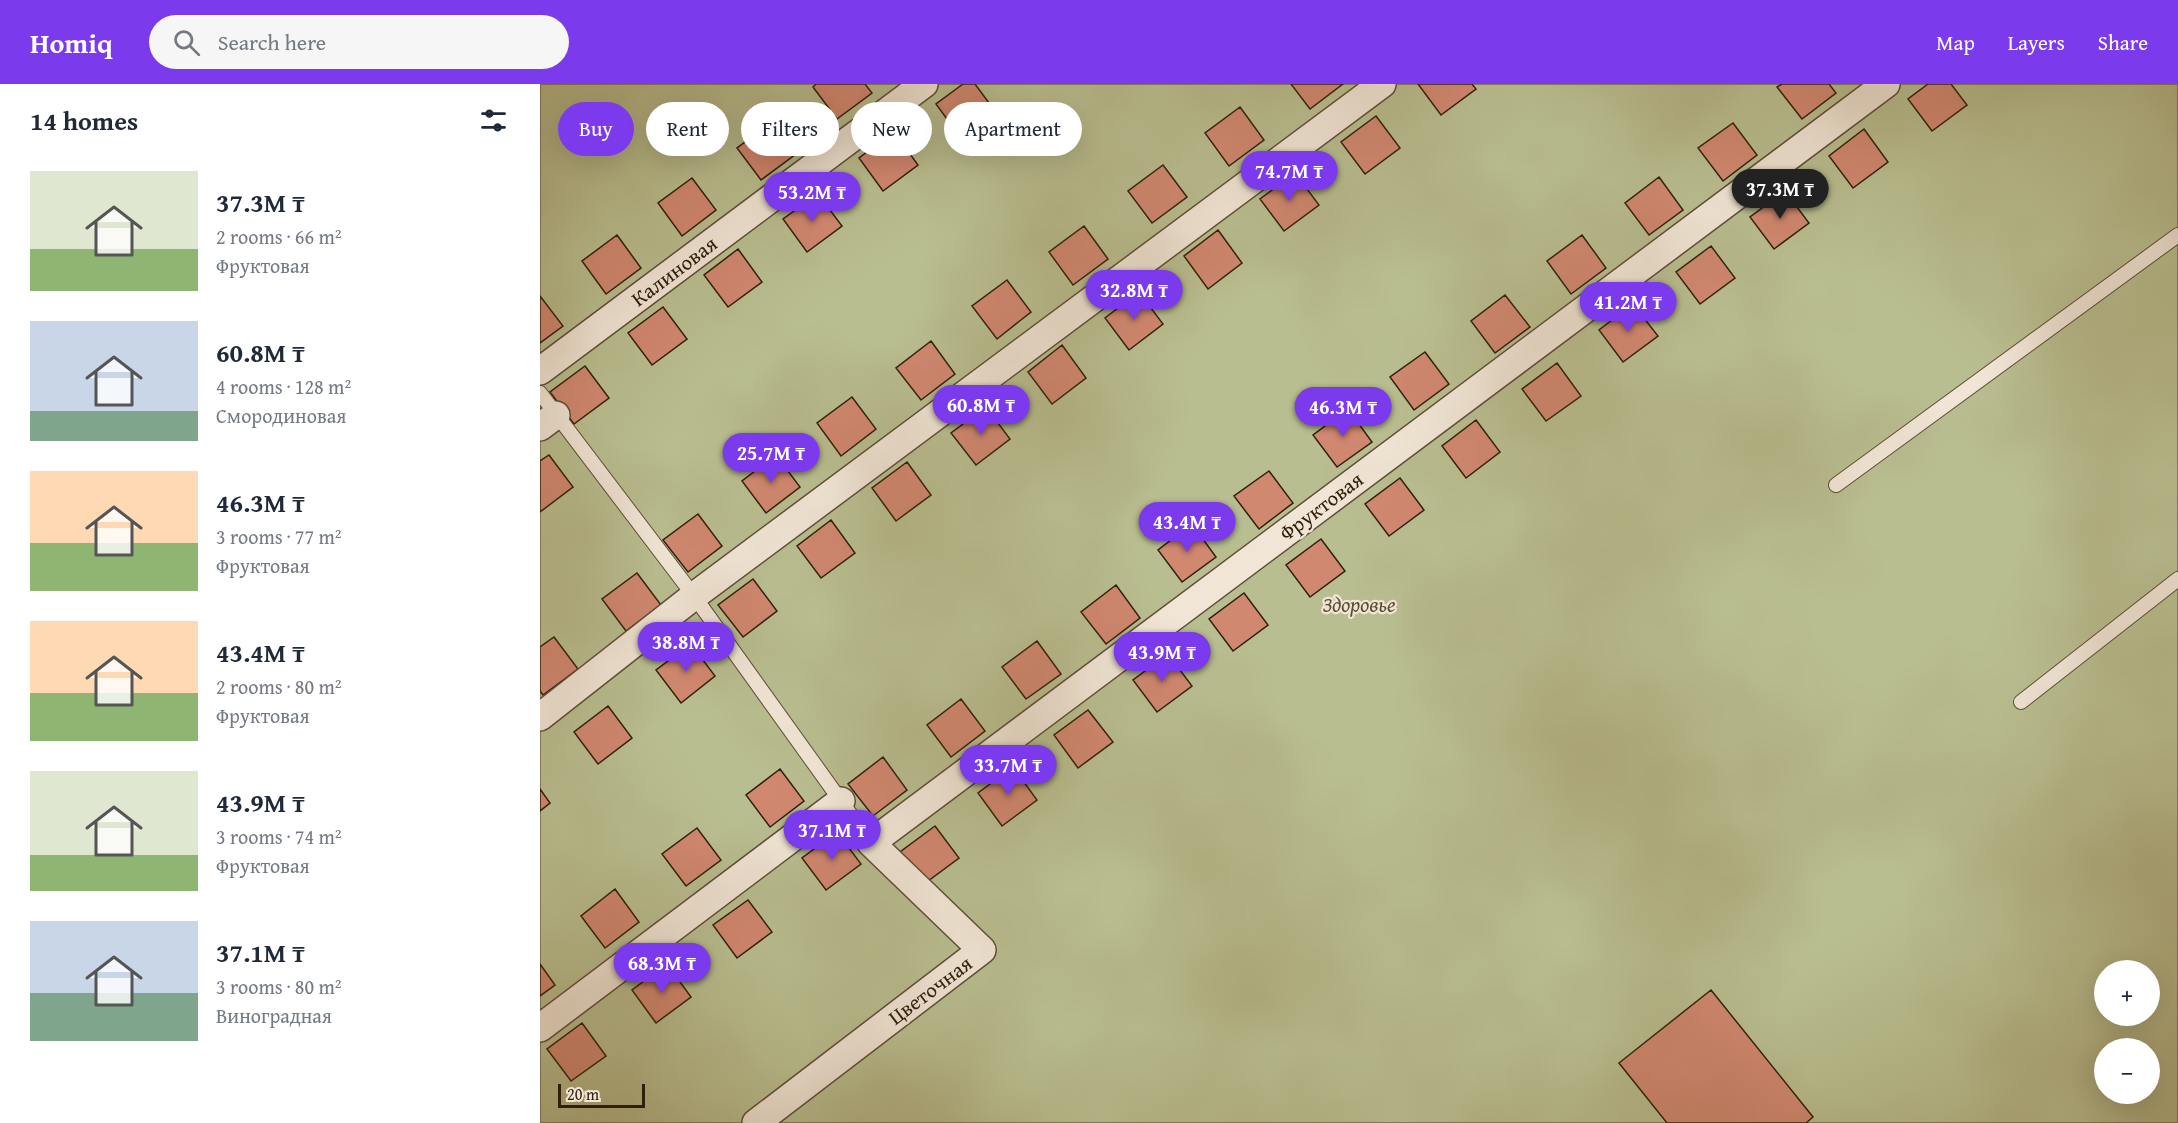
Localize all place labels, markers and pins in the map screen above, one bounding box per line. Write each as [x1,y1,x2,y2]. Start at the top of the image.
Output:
pin: 74.7M ₸ [1234,151,1344,202]
pin: 37.3M ₸ [1725,169,1835,220]
pin: 53.2M ₸ [757,172,867,223]
pin: 32.8M ₸ [1079,270,1189,321]
pin: 41.2M ₸ [1573,282,1683,333]
pin: 60.8M ₸ [926,385,1036,436]
pin: 46.3M ₸ [1288,387,1398,438]
pin: 25.7M ₸ [716,433,826,484]
pin: 43.4M ₸ [1132,502,1242,553]
pin: 38.8M ₸ [631,622,741,673]
pin: 43.9M ₸ [1107,632,1217,683]
pin: 33.7M ₸ [953,745,1063,796]
pin: 37.1M ₸ [777,810,887,861]
pin: 68.3M ₸ [607,943,717,994]

